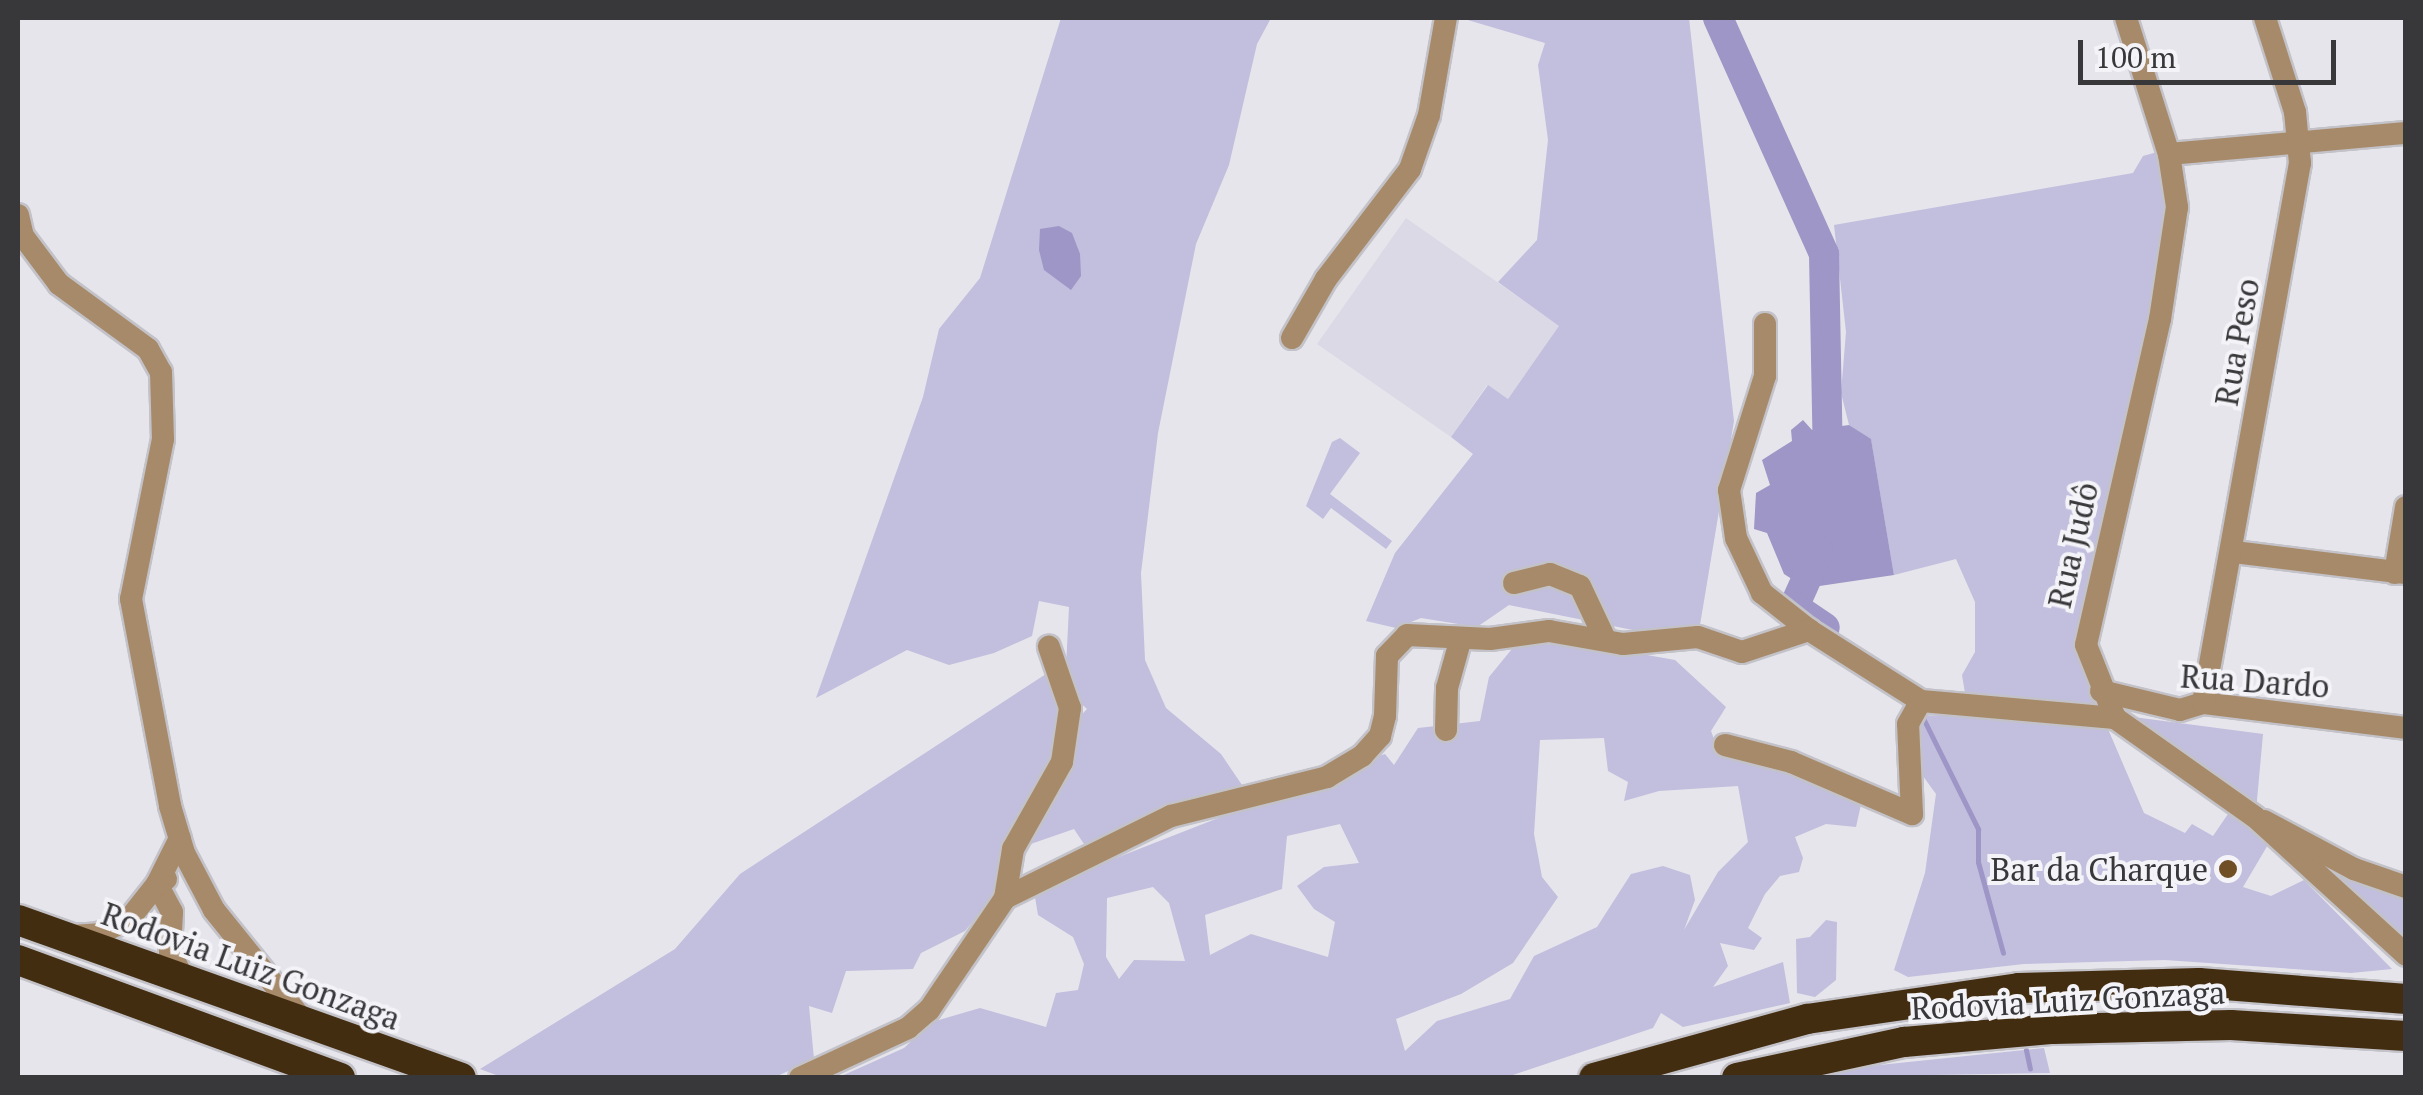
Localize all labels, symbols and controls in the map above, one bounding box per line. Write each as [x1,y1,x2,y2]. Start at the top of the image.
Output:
scale bar [2083,20,2340,82]
text: 100 m [2095,37,2176,77]
street label: Rua Peso [2207,275,2267,409]
street label: Rua Judô [2040,479,2106,611]
street label: Rua Dardo [2179,657,2331,705]
place label: Bar da Charque [1991,850,2208,888]
marker: Bar da Charque [2217,858,2239,880]
street label: Rodovia Luiz Gonzaga [97,894,405,1038]
street label: Rodovia Luiz Gonzaga [1910,973,2226,1027]

